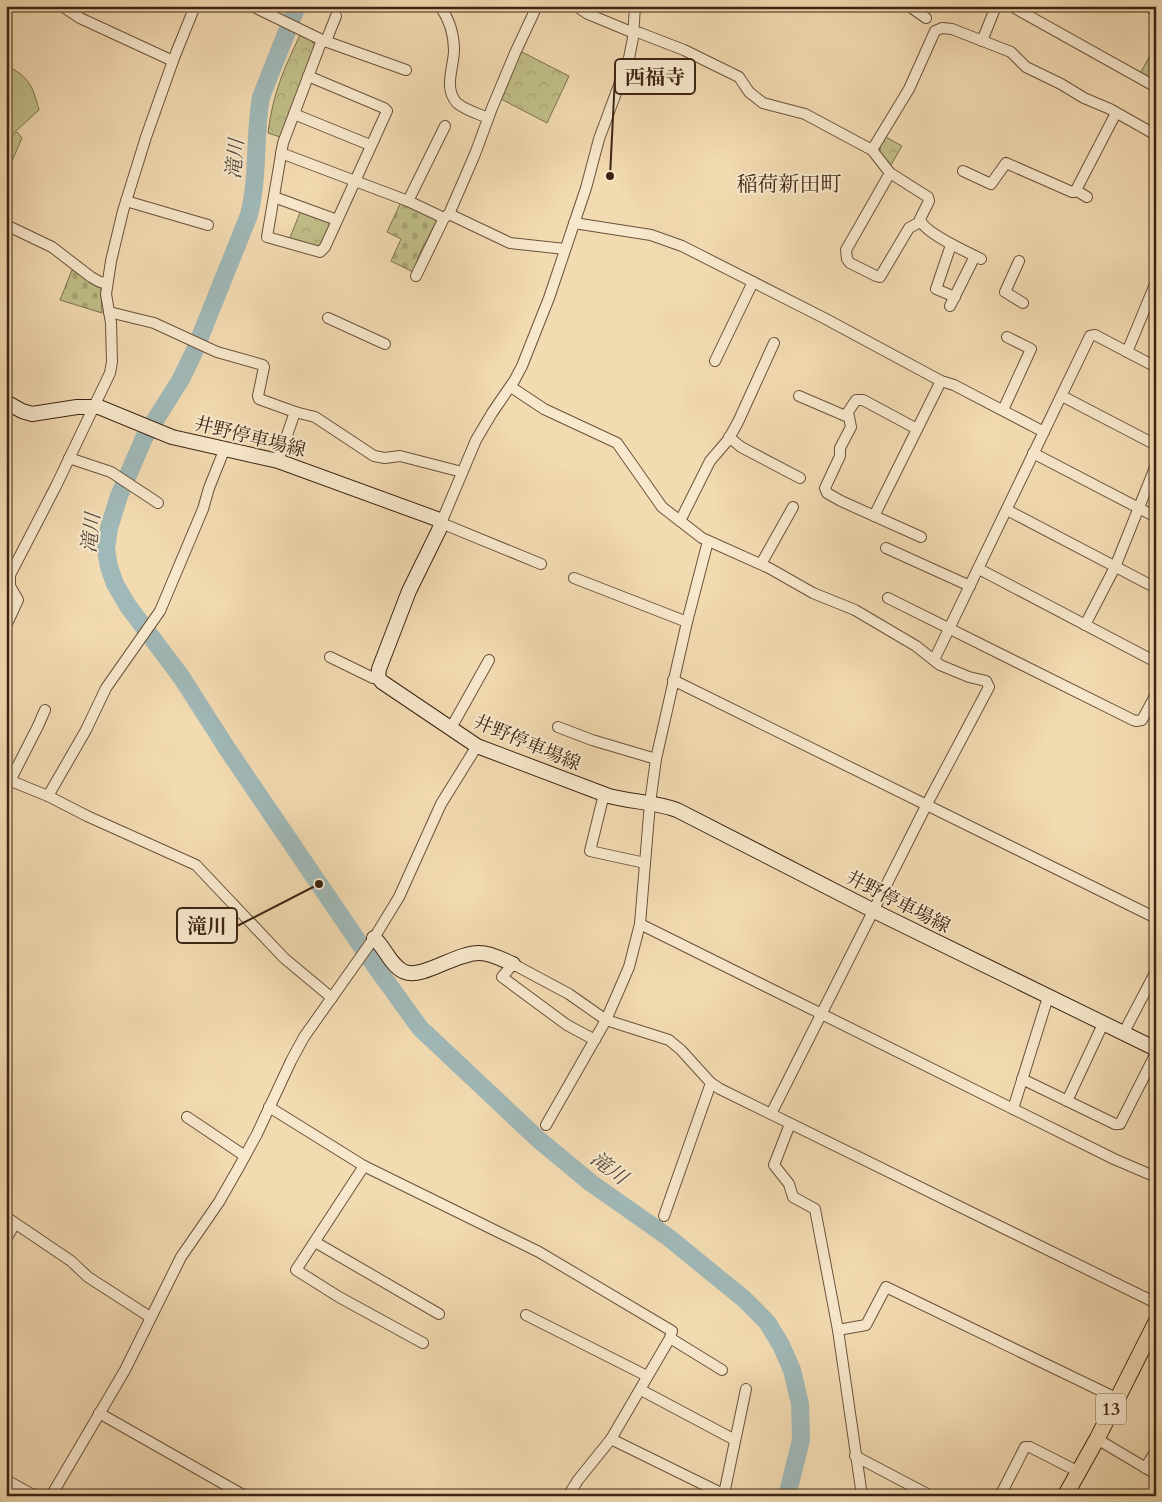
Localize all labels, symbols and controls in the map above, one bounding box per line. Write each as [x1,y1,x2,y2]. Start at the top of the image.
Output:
callout: 西福寺 [615,59,695,94]
text: 西福寺 [625,64,685,91]
water label: 滝川 [220,136,250,180]
district label: 稲荷新田町 [737,170,842,199]
street label: 井野停車場線 [192,411,308,463]
water label: 滝川 [75,510,107,554]
street label: 井野停車場線 [469,709,585,777]
street label: 井野停車場線 [841,865,955,939]
callout: 滝川 [177,908,237,943]
text: 滝川 [187,913,227,940]
water label: 滝川 [585,1145,635,1192]
road number: 13 [1096,1394,1126,1425]

